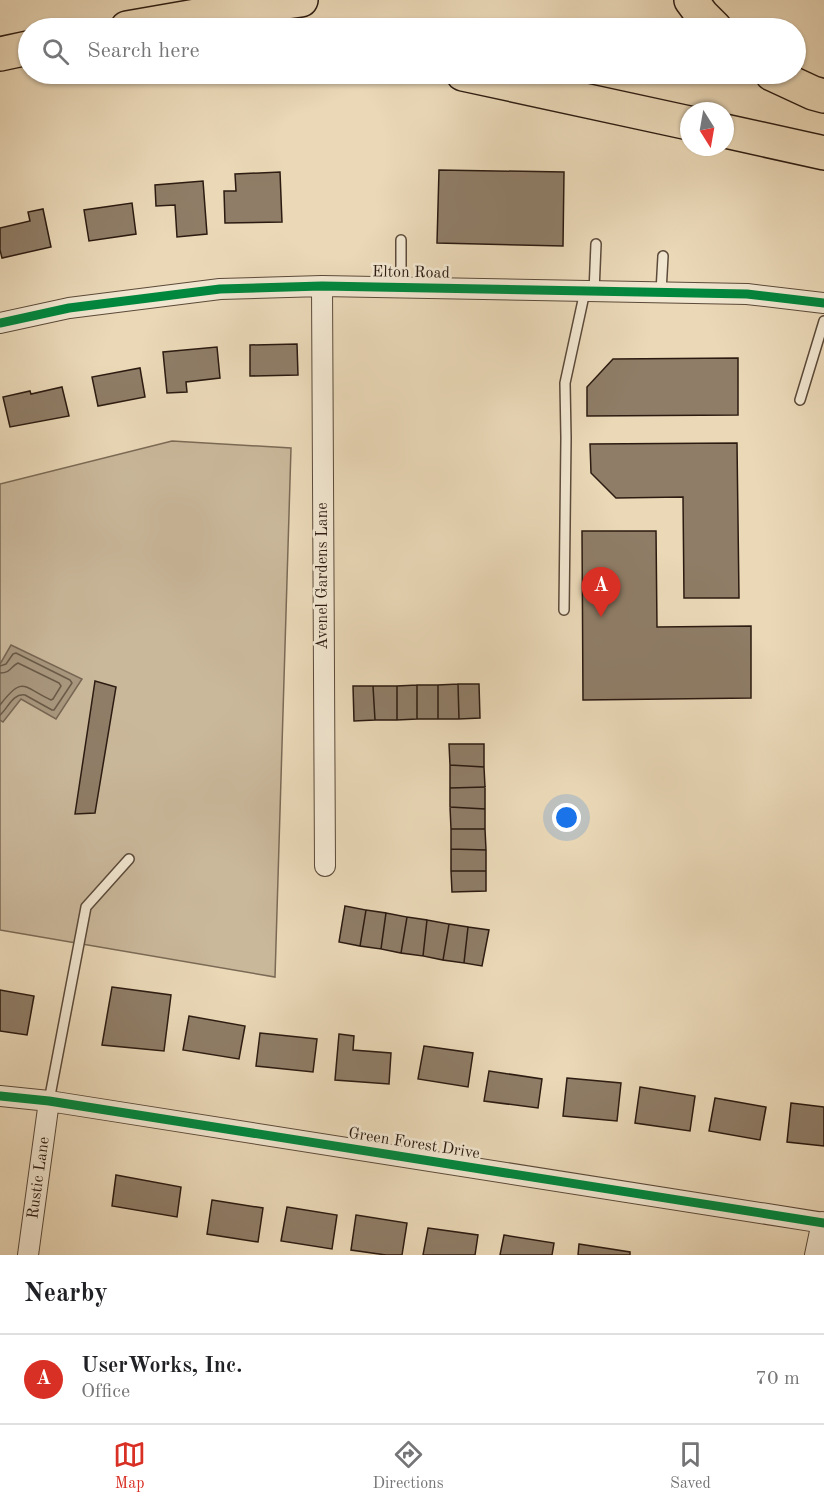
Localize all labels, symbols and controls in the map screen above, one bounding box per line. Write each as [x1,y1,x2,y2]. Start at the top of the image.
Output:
search box [18,18,806,84]
icon: search [39,35,72,68]
text: Search here [87,40,200,62]
north arrow [680,102,734,156]
street label: Elton Road [372,264,450,282]
street label: Avenel Gardens Lane [315,502,331,650]
pin: A [582,568,620,617]
your location [552,803,581,832]
street label: Green Forest Drive [347,1126,481,1162]
street label: Rustic Lane [25,1136,53,1220]
text: Nearby [24,1281,108,1307]
text: UserWorks, Inc. [81,1355,243,1377]
text: A [36,1369,51,1389]
text: 70 m [755,1369,800,1389]
text: Office [81,1382,130,1402]
tab: Map [113,1438,146,1494]
tab: Directions [373,1438,444,1494]
tab: Saved [670,1438,711,1494]

